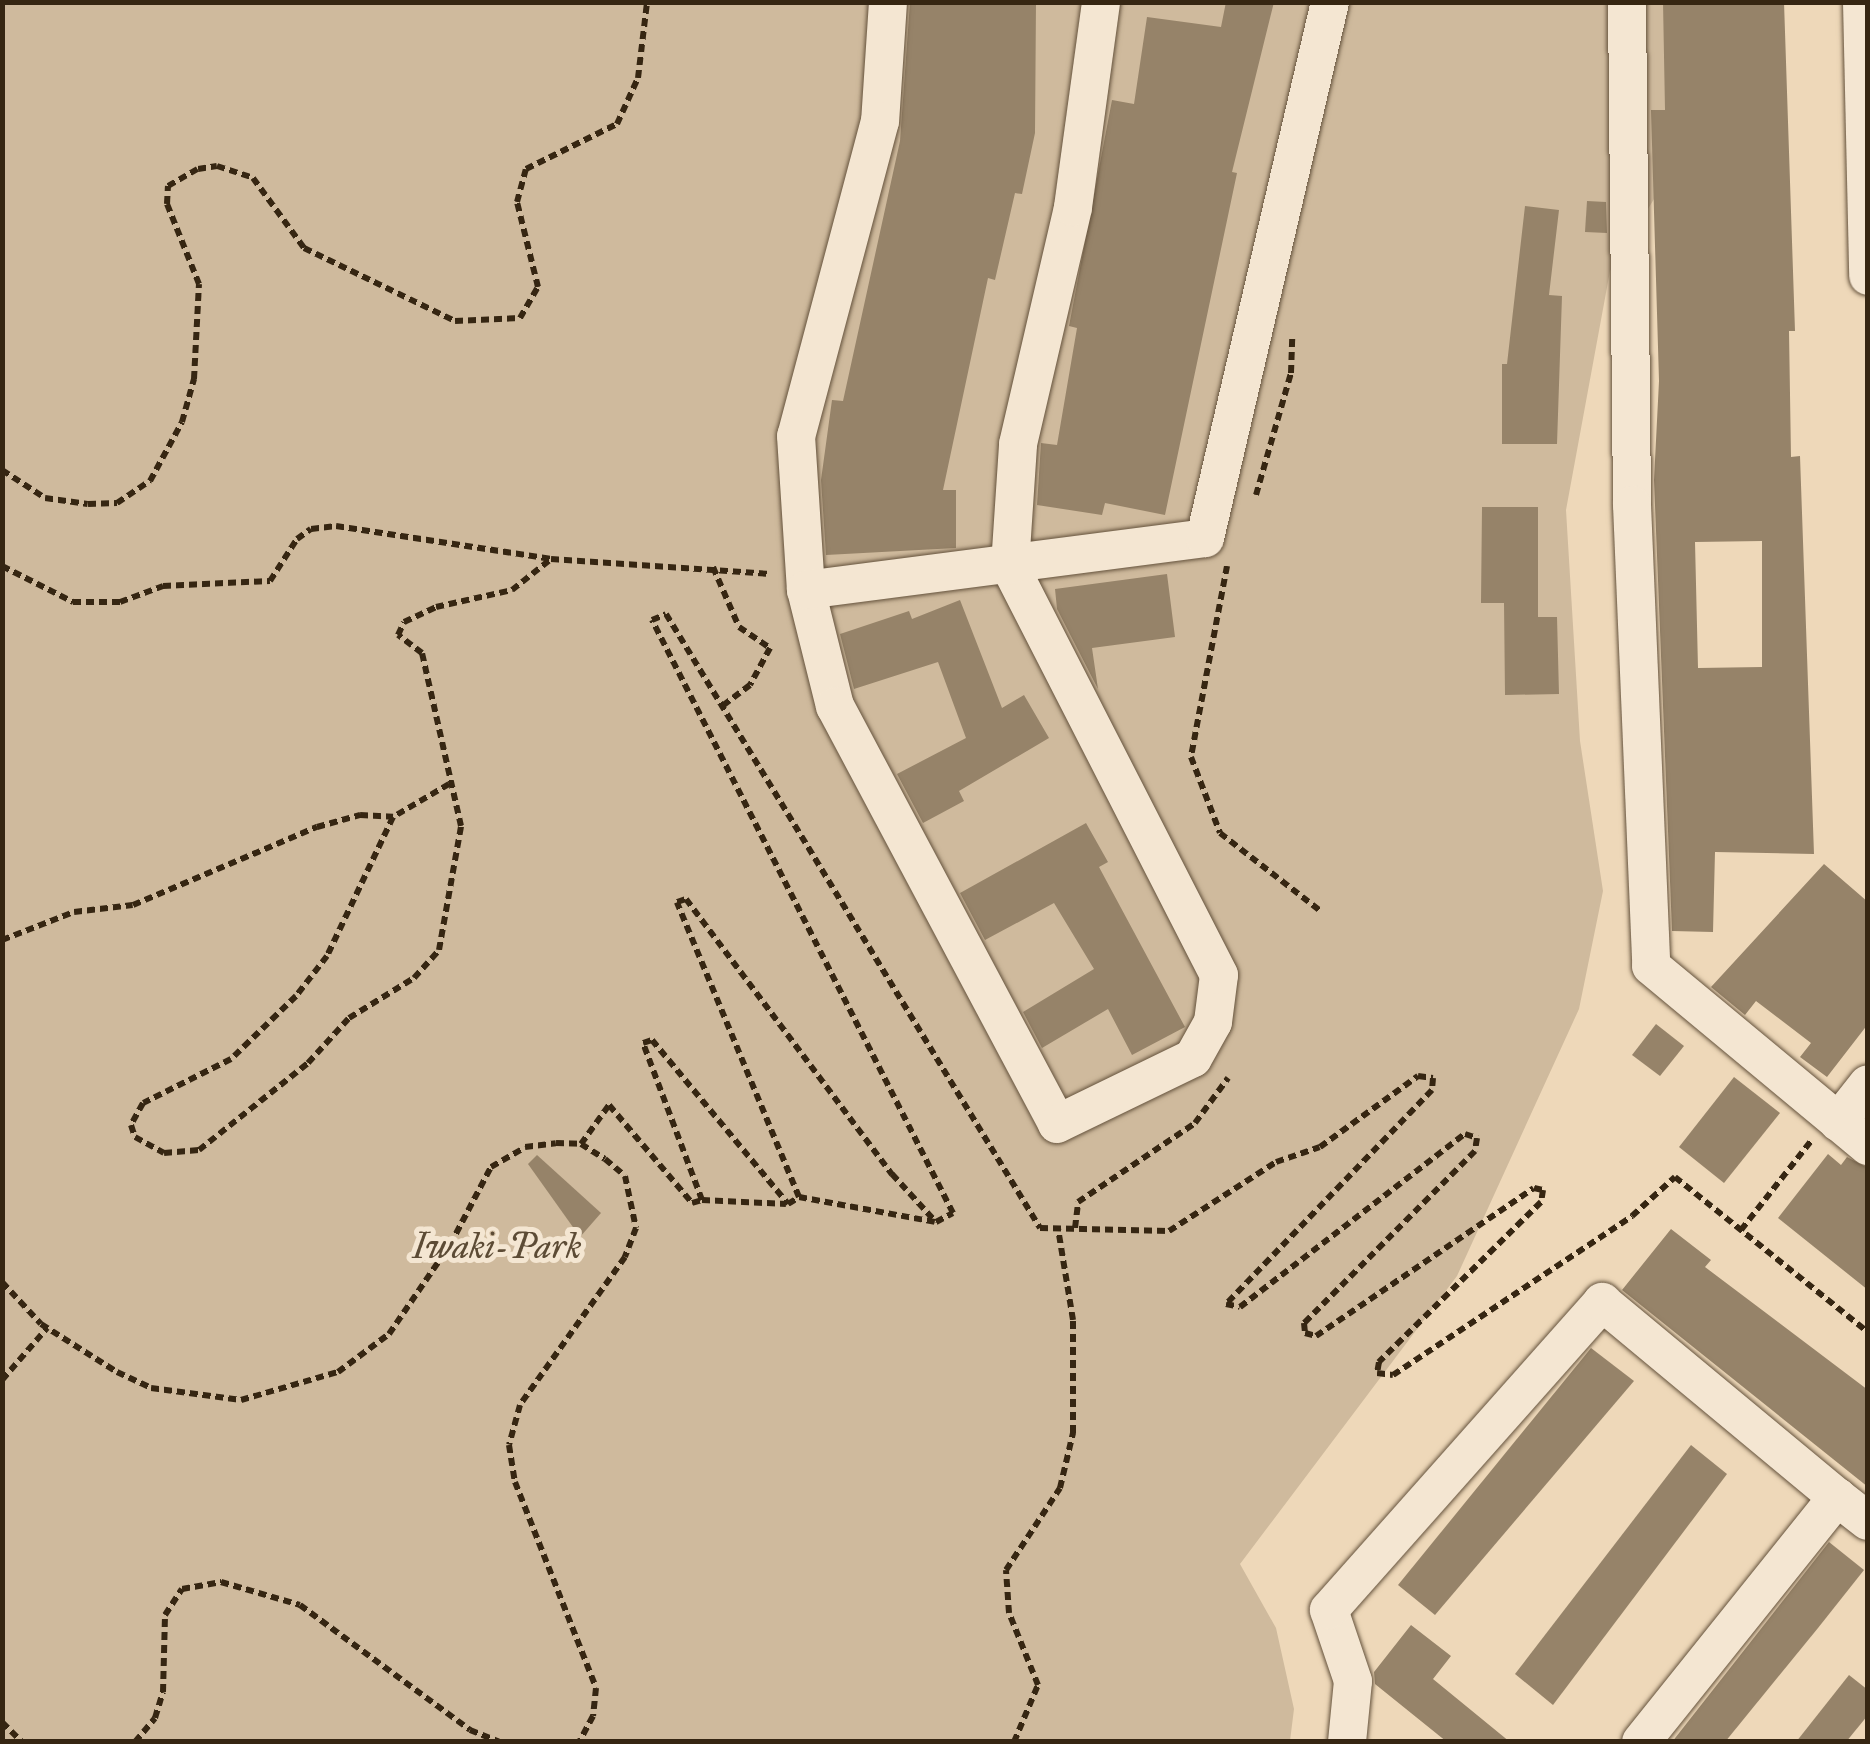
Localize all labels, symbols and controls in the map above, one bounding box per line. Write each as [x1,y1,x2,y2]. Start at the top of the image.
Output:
park label: Iwaki-Park [412,1226,582,1268]

